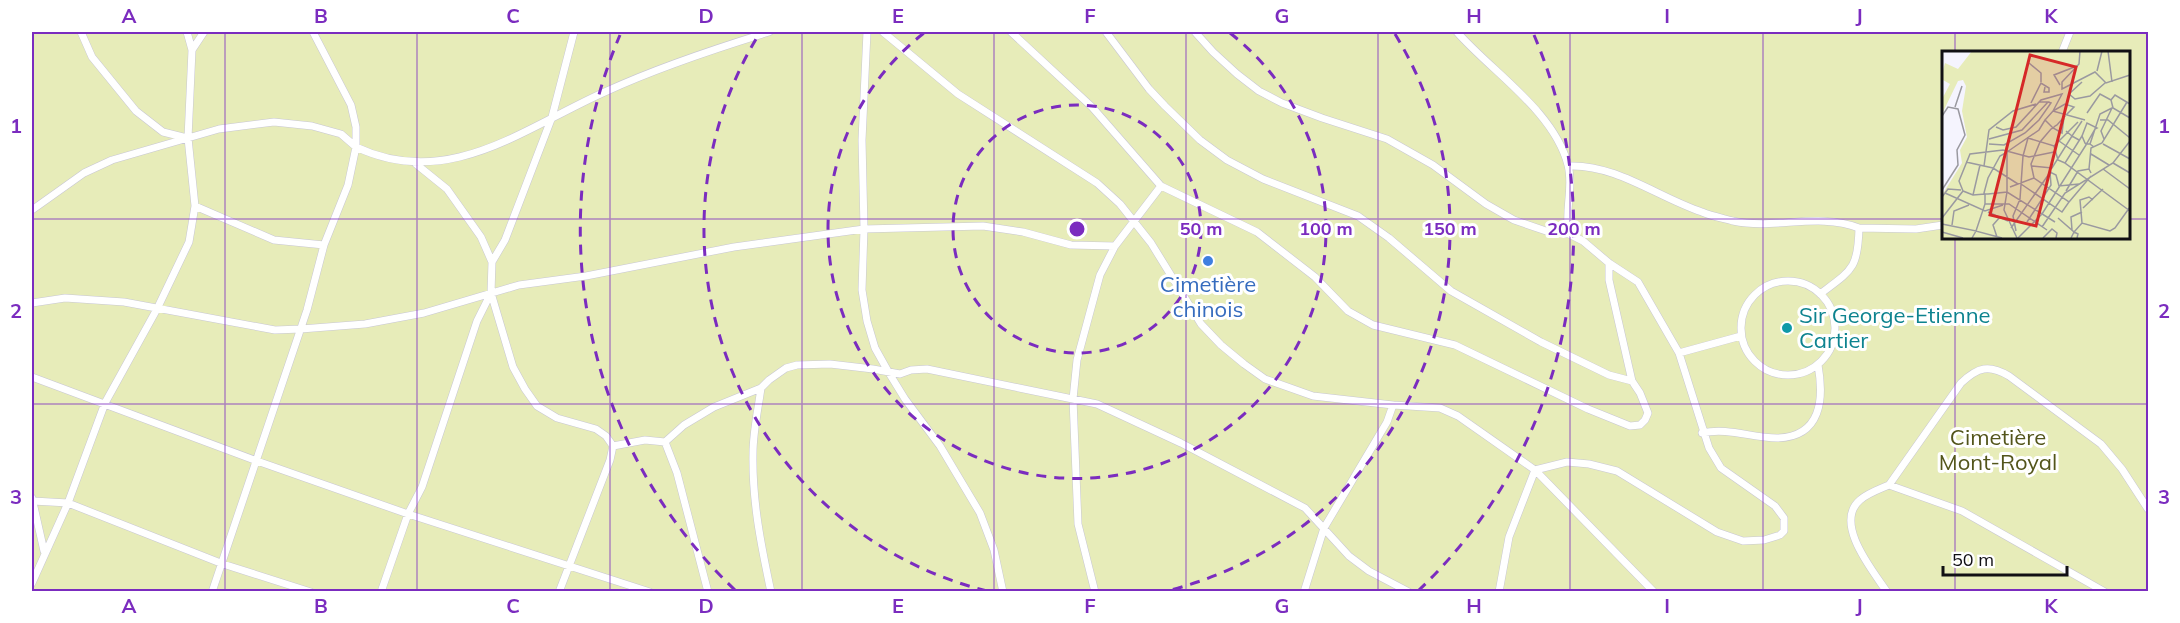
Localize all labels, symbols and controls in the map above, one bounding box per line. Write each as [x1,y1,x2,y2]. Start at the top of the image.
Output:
text: A [122,3,137,28]
text: B [314,3,328,28]
text: C [506,3,520,28]
text: D [698,3,714,28]
text: E [892,3,904,28]
text: F [1084,3,1096,28]
text: G [1275,3,1289,28]
text: H [1466,3,1482,28]
text: I [1664,3,1670,28]
text: J [1855,3,1863,28]
text: K [2044,3,2058,28]
inset map [1942,51,2129,238]
text: 1 [10,113,22,138]
text: 1 [2158,113,2170,138]
text: 50 m [1180,217,1222,240]
text: 100 m [1299,217,1353,240]
text: 150 m [1423,217,1477,240]
text: 200 m [1547,217,1601,240]
centre of rings [1067,219,1087,239]
marker: Cimetière chinois [1201,254,1215,268]
place label: Cimetière chinois [1160,270,1256,323]
text: 2 [10,298,22,323]
text: 2 [2158,298,2170,323]
place label: Sir George-Etienne Cartier [1799,301,1991,354]
marker: Sir George-Etienne Cartier [1780,321,1794,335]
park label: Cimetière Mont-Royal [1939,423,2057,476]
text: 3 [10,484,22,509]
text: 3 [2158,484,2170,509]
scale bar [1943,539,2068,577]
text: 50 m [1952,548,1994,571]
text: A [122,593,137,618]
text: B [314,593,328,618]
text: C [506,593,520,618]
text: D [698,593,714,618]
text: E [892,593,904,618]
text: F [1084,593,1096,618]
text: G [1275,593,1289,618]
text: H [1466,593,1482,618]
text: I [1664,593,1670,618]
text: J [1855,593,1863,618]
text: K [2044,593,2058,618]

